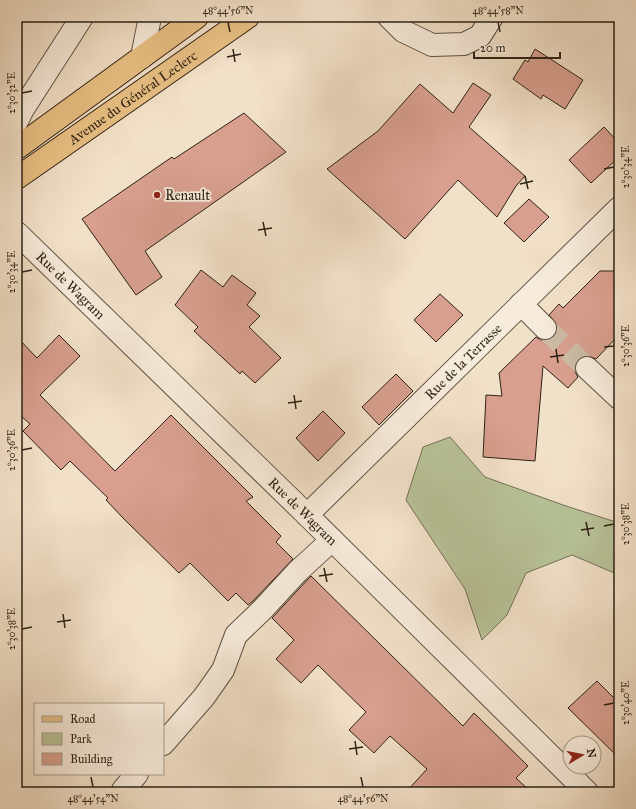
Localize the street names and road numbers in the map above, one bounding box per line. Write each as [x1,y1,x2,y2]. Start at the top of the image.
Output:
street label: Avenue du Général Leclerc [65,47,201,149]
street label: Rue de Wagram [32,248,109,323]
street label: Rue de la Terrasse [421,320,506,403]
street label: Rue de Wagram [265,474,341,549]

